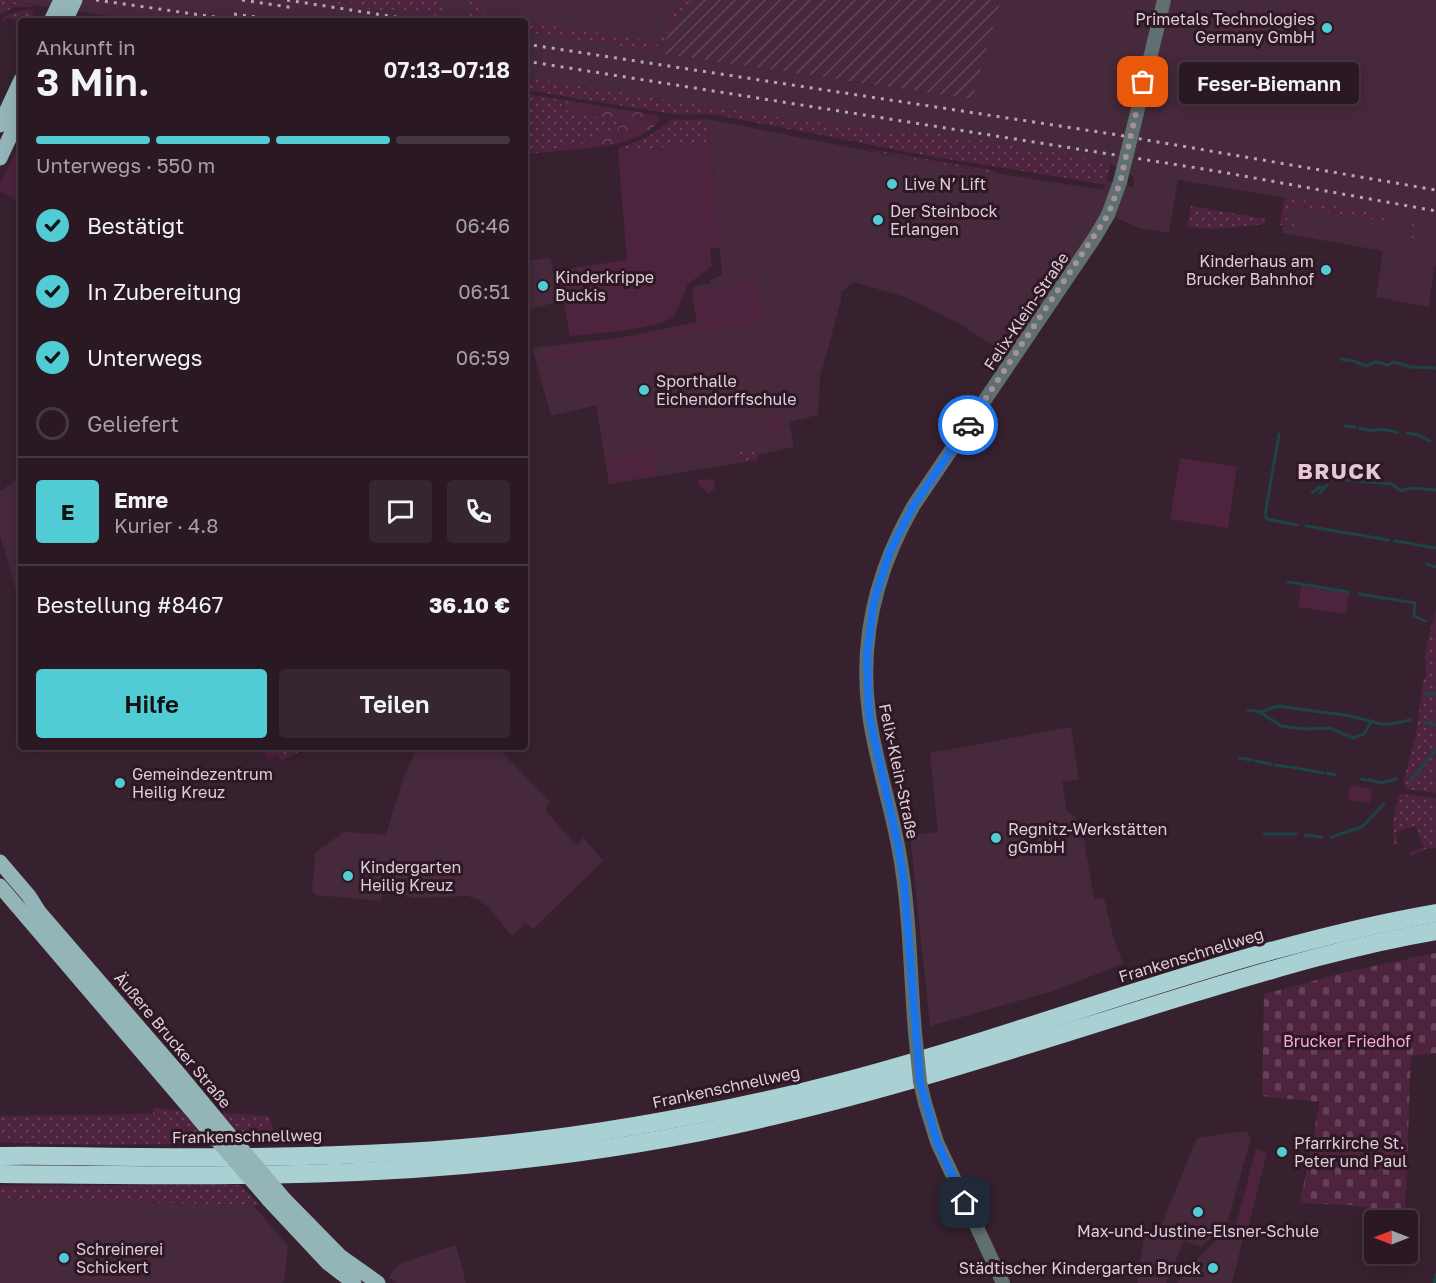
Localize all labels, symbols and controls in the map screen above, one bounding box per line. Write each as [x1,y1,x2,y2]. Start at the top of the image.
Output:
place label: Primetals Technologies Germany GmbH [1135,9,1315,47]
marker: Primetals Technologies Germany GmbH [1320,21,1334,35]
text: Ankunft in [36,35,136,59]
text: 07:13–07:18 [384,56,510,83]
pin [1117,56,1168,107]
text: 3 Min. [36,58,150,105]
callout: Feser-Biemann [1179,61,1359,103]
icon: bag [1126,65,1159,98]
text: Feser-Biemann [1197,71,1341,95]
text: Unterwegs · 550 m [36,153,215,177]
place label: Live N’ Lift [904,174,986,194]
marker: Live N’ Lift [885,177,899,191]
place label: Der Steinbock Erlangen [890,201,998,239]
icon: check [36,209,69,242]
text: Bestätigt [87,212,184,239]
text: 06:46 [455,213,510,237]
marker: Der Steinbock Erlangen [871,213,885,227]
street label: Felix-Klein-Straße [979,248,1073,374]
place label: Kinderhaus am Brucker Bahnhof [1186,251,1314,289]
marker: Kinderhaus am Brucker Bahnhof [1319,263,1333,277]
place label: Kinderkrippe Buckis [555,267,654,305]
icon: check [36,275,69,308]
text: In Zubereitung [87,278,242,305]
text: 06:51 [458,279,510,303]
marker: Kinderkrippe Buckis [536,279,550,293]
icon: check [36,341,69,374]
text: Unterwegs [87,344,203,371]
text: 06:59 [456,345,510,369]
place label: Sporthalle Eichendorffschule [656,371,797,409]
marker: Sporthalle Eichendorffschule [637,383,651,397]
courier [938,395,998,455]
icon: car [952,409,985,442]
text: Geliefert [87,410,179,437]
district label: BRUCK [1297,457,1383,484]
button: chat [369,480,432,543]
button: phone [447,480,510,543]
text: Emre [114,486,168,513]
text: E [61,498,74,525]
text: Kurier · 4.8 [114,513,218,537]
text: Bestellung #8467 [36,591,223,618]
text: 36.10 € [429,591,510,618]
button: Hilfe [36,669,267,738]
button: Teilen [279,669,510,738]
street label: Felix-Klein-Straße [875,702,923,840]
place label: Gemeindezentrum Heilig Kreuz [132,764,273,802]
marker: Gemeindezentrum Heilig Kreuz [113,776,127,790]
place label: Regnitz-Werkstätten gGmbH [1008,819,1167,857]
marker: Regnitz-Werkstätten gGmbH [989,831,1003,845]
place label: Kindergarten Heilig Kreuz [360,857,461,895]
marker: Kindergarten Heilig Kreuz [341,869,355,883]
street label: Frankenschnellweg [1116,923,1266,987]
street label: Äußere Brucker Straße [110,968,236,1112]
park label: Brucker Friedhof [1283,1031,1411,1051]
street label: Frankenschnellweg [650,1062,802,1112]
street label: Frankenschnellweg [172,1125,322,1147]
place label: Pfarrkirche St. Peter und Paul [1294,1133,1407,1171]
marker: Pfarrkirche St. Peter und Paul [1275,1145,1289,1159]
pin [939,1177,990,1228]
icon: home [948,1186,981,1219]
marker: Max-und-Justine-Elsner-Schule [1191,1205,1205,1219]
north arrow [1364,1210,1418,1264]
map controls [1364,1210,1418,1264]
place label: Max-und-Justine-Elsner-Schule [1077,1221,1319,1241]
place label: Schreinerei Schickert [76,1239,163,1277]
marker: Schreinerei Schickert [57,1251,71,1265]
place label: Städtischer Kindergarten Bruck [959,1258,1201,1278]
marker: Städtischer Kindergarten Bruck [1206,1261,1220,1275]

